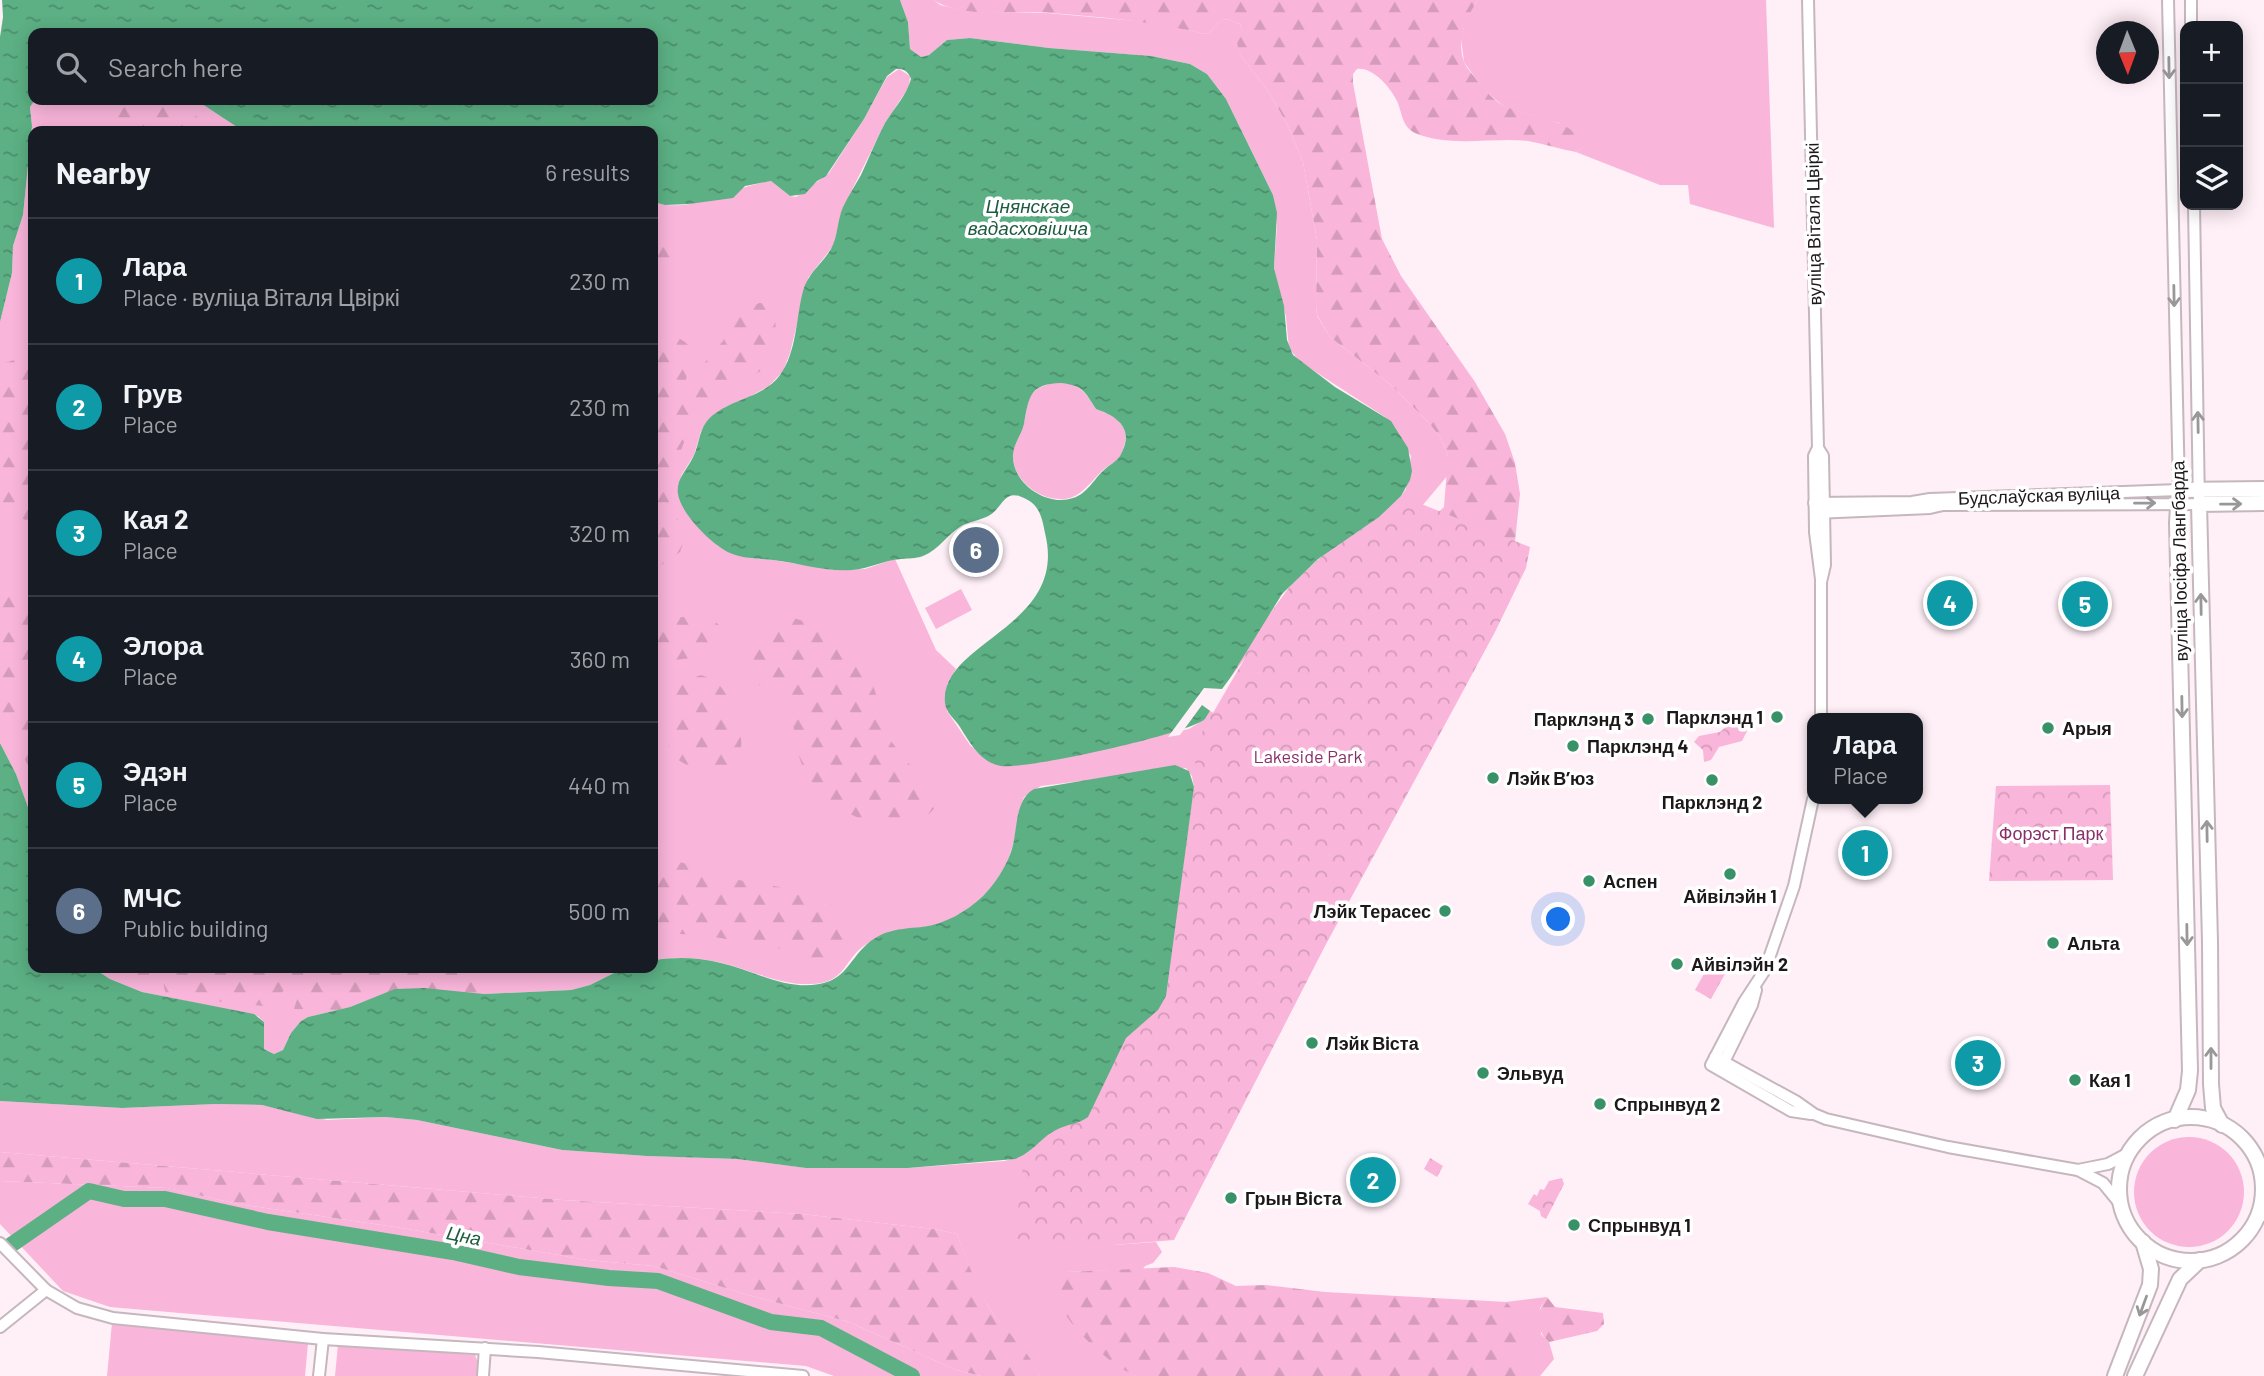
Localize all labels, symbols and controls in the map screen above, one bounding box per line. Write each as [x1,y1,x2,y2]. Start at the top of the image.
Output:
north arrow [2096,21,2159,84]
map controls [2180,21,2243,210]
button: + [2180,21,2243,84]
search box [28,28,658,105]
icon: search [52,48,90,86]
text: Search here [108,51,243,82]
one-way arrow [2163,56,2176,79]
button: − [2180,84,2243,147]
street label: вуліца Віталя Цвіркі [1801,142,1825,306]
button: layers [2180,147,2243,210]
text: Nearby [56,154,151,190]
text: 6 results [545,158,630,186]
water label: Цнянскае вадасховішча [968,194,1088,239]
text: Лара [123,250,187,281]
text: 1 [75,267,83,295]
text: 230 m [569,267,630,295]
text: Place · вуліца Віталя Цвіркі [123,283,400,311]
one-way arrow [2168,284,2181,307]
text: Грув [123,377,183,408]
text: 2 [73,393,85,421]
text: 230 m [569,393,630,421]
text: Place [123,410,178,438]
one-way arrow [2191,411,2204,434]
street label: вуліца Іосіфа Лангбарда [2166,459,2192,662]
street label: Будслаўская вуліца [1958,481,2121,509]
one-way arrow [2134,496,2157,510]
one-way arrow [2220,497,2243,511]
text: Кая 2 [123,503,189,534]
text: 3 [73,519,85,547]
text: 320 m [569,519,630,547]
pin: 6 [953,524,999,576]
text: Place [123,536,178,564]
pin: 4 [1927,577,1973,629]
pin: 5 [2062,578,2108,630]
one-way arrow [2195,592,2208,615]
text: Элора [123,629,203,660]
text: 4 [72,645,86,673]
text: 360 m [570,645,630,673]
text: Place [123,662,178,690]
one-way arrow [2175,695,2188,718]
place label: Парклэнд 1 [1666,706,1763,728]
place label: Парклэнд 3 [1534,708,1634,730]
marker: Парклэнд 1 [1769,709,1785,725]
marker: Парклэнд 3 [1640,711,1656,727]
popup [1807,713,1923,804]
place label: Арыя [2062,717,2112,739]
marker: Арыя [2040,720,2056,736]
text: Лара [1833,728,1897,759]
place label: Парклэнд 4 [1587,735,1688,757]
marker: Парклэнд 4 [1565,738,1581,754]
park label: Lakeside Park [1253,745,1363,767]
text: Эдэн [123,755,188,786]
text: Place [1833,761,1888,789]
place label: Лэйк В’юз [1507,767,1594,789]
marker: Лэйк В’юз [1485,770,1501,786]
text: 5 [73,771,85,799]
text: 440 m [568,771,630,799]
marker: Парклэнд 2 [1704,772,1720,788]
text: Place [123,788,178,816]
place label: Парклэнд 2 [1662,791,1762,813]
one-way arrow [2200,820,2214,843]
park label: Форэст Парк [1999,822,2103,844]
pin: 1 [1842,827,1888,879]
marker: Айвілэйн 1 [1722,866,1738,882]
place label: Аспен [1603,870,1658,892]
marker: Аспен [1581,873,1597,889]
text: МЧС [123,881,182,912]
place label: Айвілэйн 1 [1683,885,1777,907]
text: 6 [73,897,85,925]
text: 500 m [569,897,630,925]
place label: Лэйк Терасес [1314,900,1431,922]
your location [1541,902,1575,936]
marker: Лэйк Терасес [1437,903,1453,919]
text: Public building [123,914,268,942]
one-way arrow [2180,923,2194,946]
place label: Альта [2067,932,2121,954]
marker: Альта [2045,935,2061,951]
place label: Айвілэйн 2 [1691,953,1788,975]
marker: Айвілэйн 2 [1669,956,1685,972]
place label: Лэйк Вiста [1326,1032,1420,1054]
marker: Лэйк Вiста [1304,1035,1320,1051]
pin: 3 [1955,1037,2001,1089]
one-way arrow [2204,1047,2218,1070]
place label: Эльвуд [1497,1062,1564,1084]
marker: Эльвуд [1475,1065,1491,1081]
place label: Кая 1 [2089,1069,2131,1091]
marker: Кая 1 [2067,1072,2083,1088]
place label: Спрынвуд 2 [1614,1093,1720,1115]
marker: Спрынвуд 2 [1592,1096,1608,1112]
pin: 2 [1350,1154,1396,1206]
place label: Грын Вiста [1245,1187,1343,1209]
marker: Грын Вiста [1223,1190,1239,1206]
place label: Спрынвуд 1 [1588,1214,1691,1236]
marker: Спрынвуд 1 [1566,1217,1582,1233]
water label: Цна [445,1220,483,1250]
one-way arrow [2136,1295,2148,1317]

